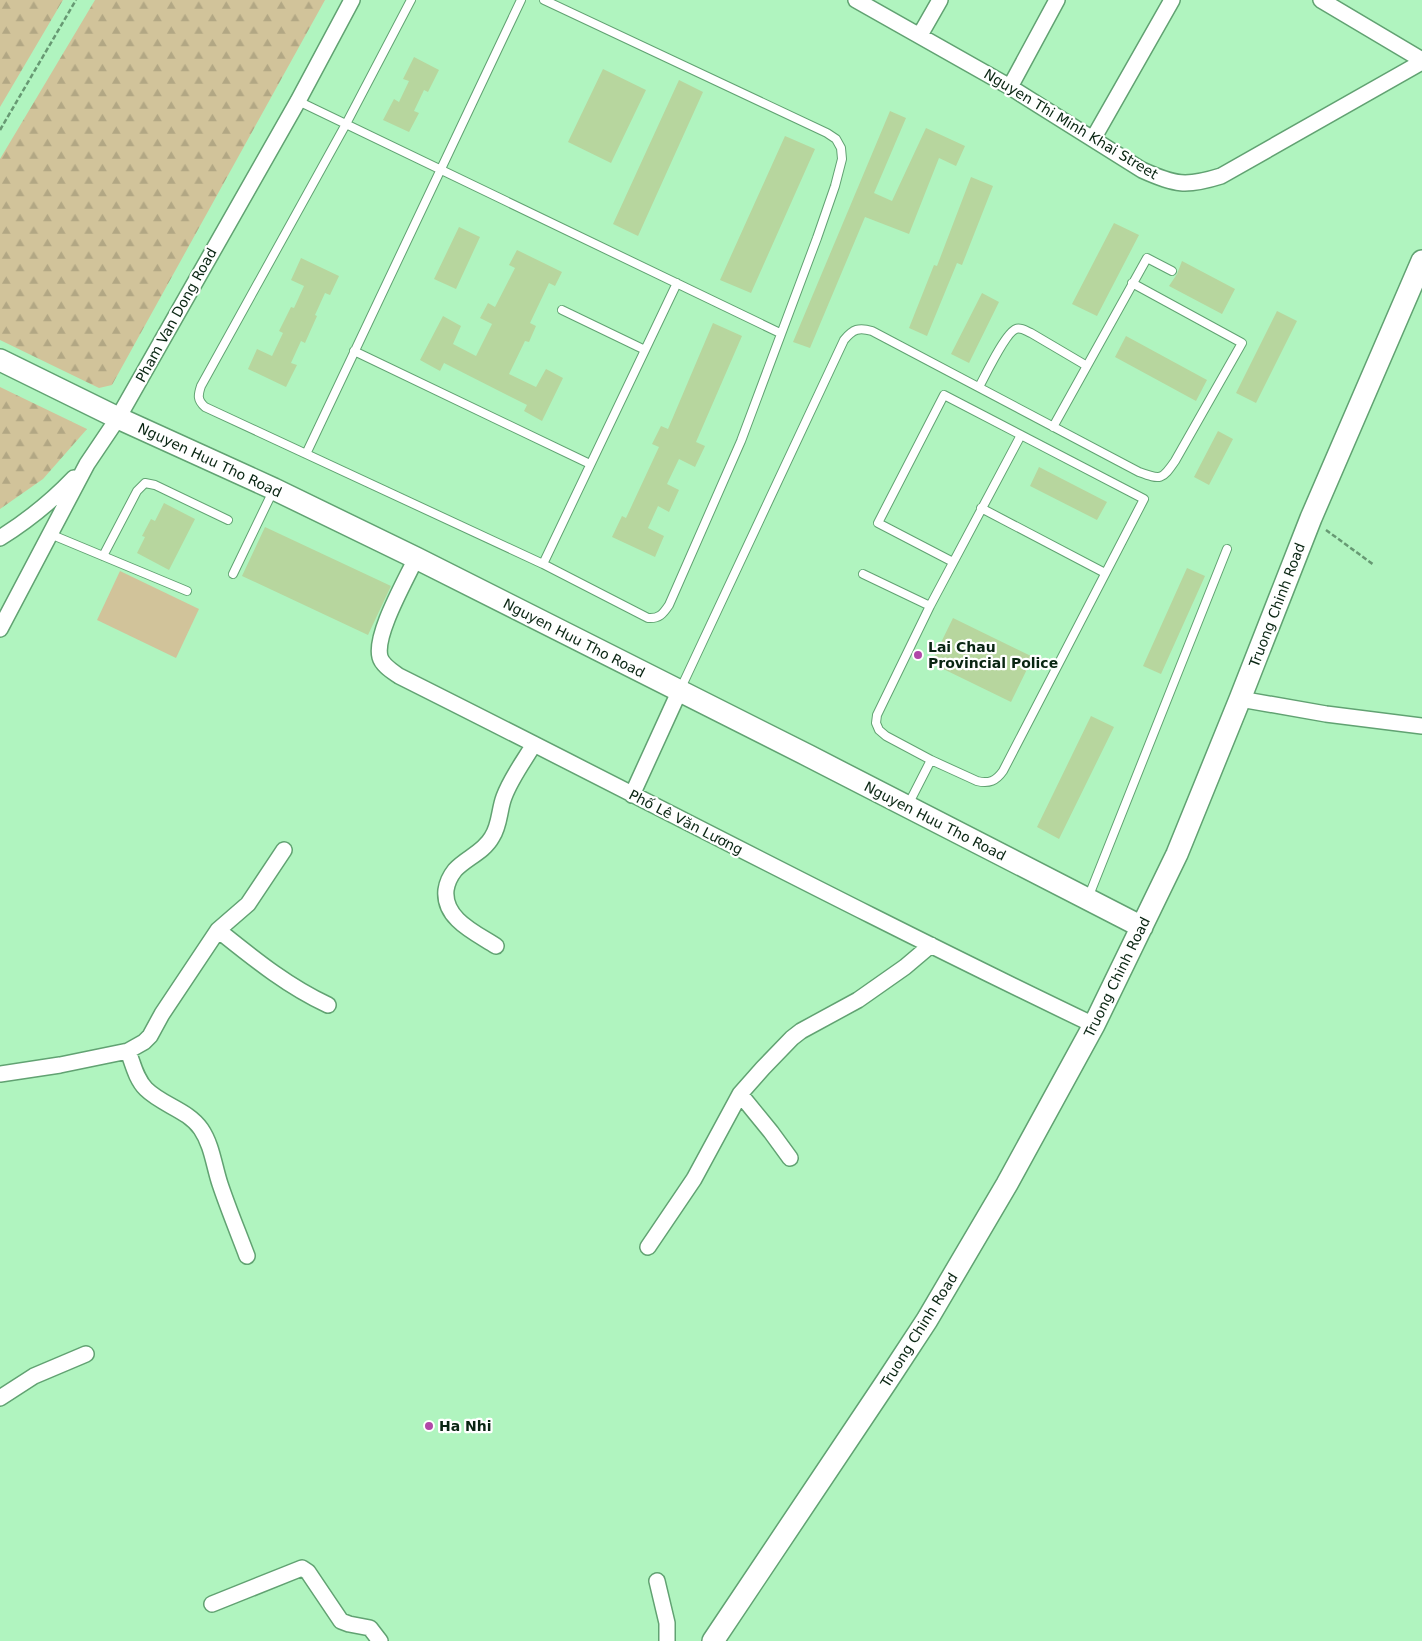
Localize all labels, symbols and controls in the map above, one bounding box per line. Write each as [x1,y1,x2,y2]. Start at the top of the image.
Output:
street label: Nguyen Thi Minh Khai Street [981,66,1161,183]
street label: Pham Van Dong Road [132,245,220,385]
street label: Nguyen Huu Tho Road [136,420,284,500]
street label: Truong Chinh Road [1246,541,1308,670]
street label: Nguyen Huu Tho Road [501,595,647,681]
place label: Lai Chau Provincial Police [928,639,1058,671]
marker: Lai Chau Provincial Police [912,649,924,661]
street label: Nguyen Huu Tho Road [862,778,1008,864]
street label: Phố Lê Văn Lương [626,786,746,858]
street label: Truong Chinh Road [1080,914,1153,1041]
street label: Truong Chinh Road [877,1270,961,1391]
place label: Ha Nhi [439,1418,492,1434]
marker: Ha Nhi [423,1420,435,1432]

